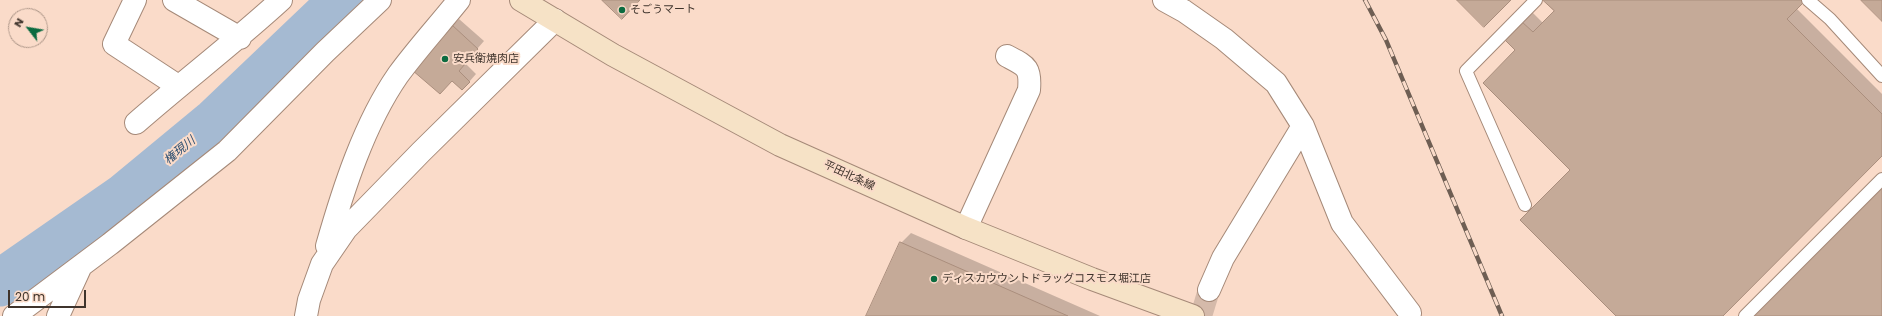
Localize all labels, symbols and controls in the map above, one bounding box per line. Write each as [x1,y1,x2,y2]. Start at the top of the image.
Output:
place label: そごうマート [630,3,696,17]
marker: そごうマート [617,5,627,15]
north arrow [8,8,48,48]
text: N [10,15,28,30]
place label: 安兵衛焼肉店 [453,52,519,66]
marker: 安兵衛焼肉店 [440,54,450,64]
water label: 権現川 [161,134,199,168]
street label: 平田北条線 [821,158,877,194]
place label: ディスカウウントドラッグコスモス堀江店 [942,272,1151,286]
marker: ディスカウウントドラッグコスモス堀江店 [929,274,939,284]
scale bar [10,282,88,308]
text: 20 m [15,288,45,305]

